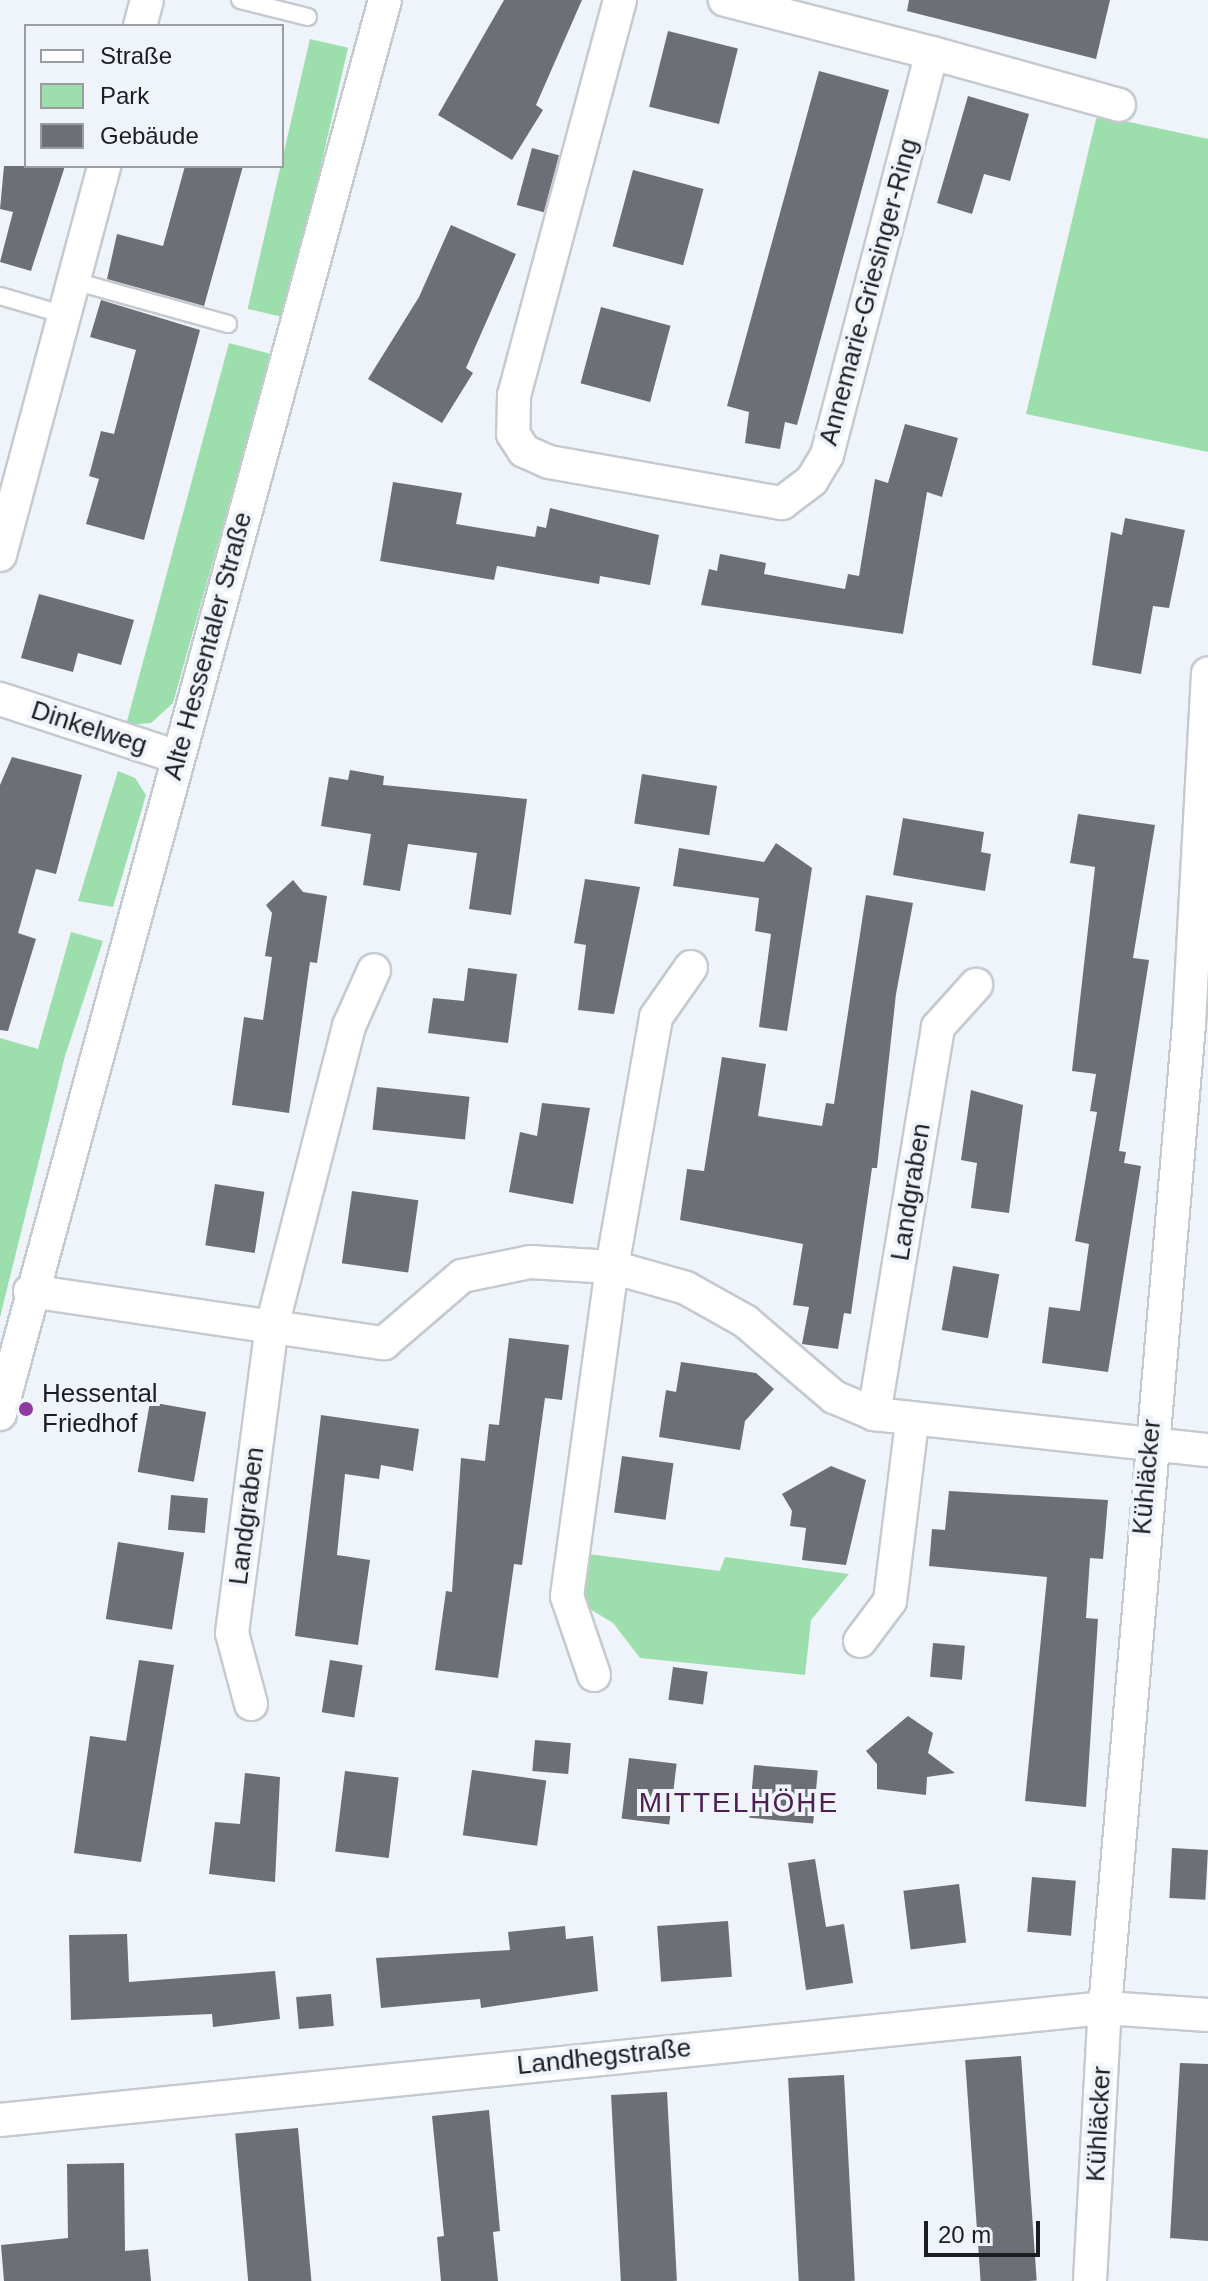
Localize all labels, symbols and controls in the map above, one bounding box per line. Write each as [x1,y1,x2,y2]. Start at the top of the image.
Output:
legend [24,24,284,168]
text: Straße [100,42,172,69]
text: Park [100,82,149,109]
text: Gebäude [100,122,199,149]
street label: Annemarie-Griesinger-Ring [813,135,925,449]
street label: Alte Hessentaler Straße [157,509,259,783]
street label: Dinkelweg [27,695,151,761]
street label: Landgraben [885,1121,937,1263]
place label: Hessental Friedhof [42,1378,158,1440]
marker: Hessental Friedhof [17,1400,35,1418]
street label: Kühläcker [1126,1418,1168,1536]
street label: Landgraben [223,1445,271,1587]
district label: MITTELHÖHE [639,1786,839,1820]
street label: Landhegstraße [515,2032,693,2082]
street label: Kühläcker [1080,2065,1118,2183]
scale bar [928,2205,1044,2255]
text: 20 m [938,2221,991,2248]

